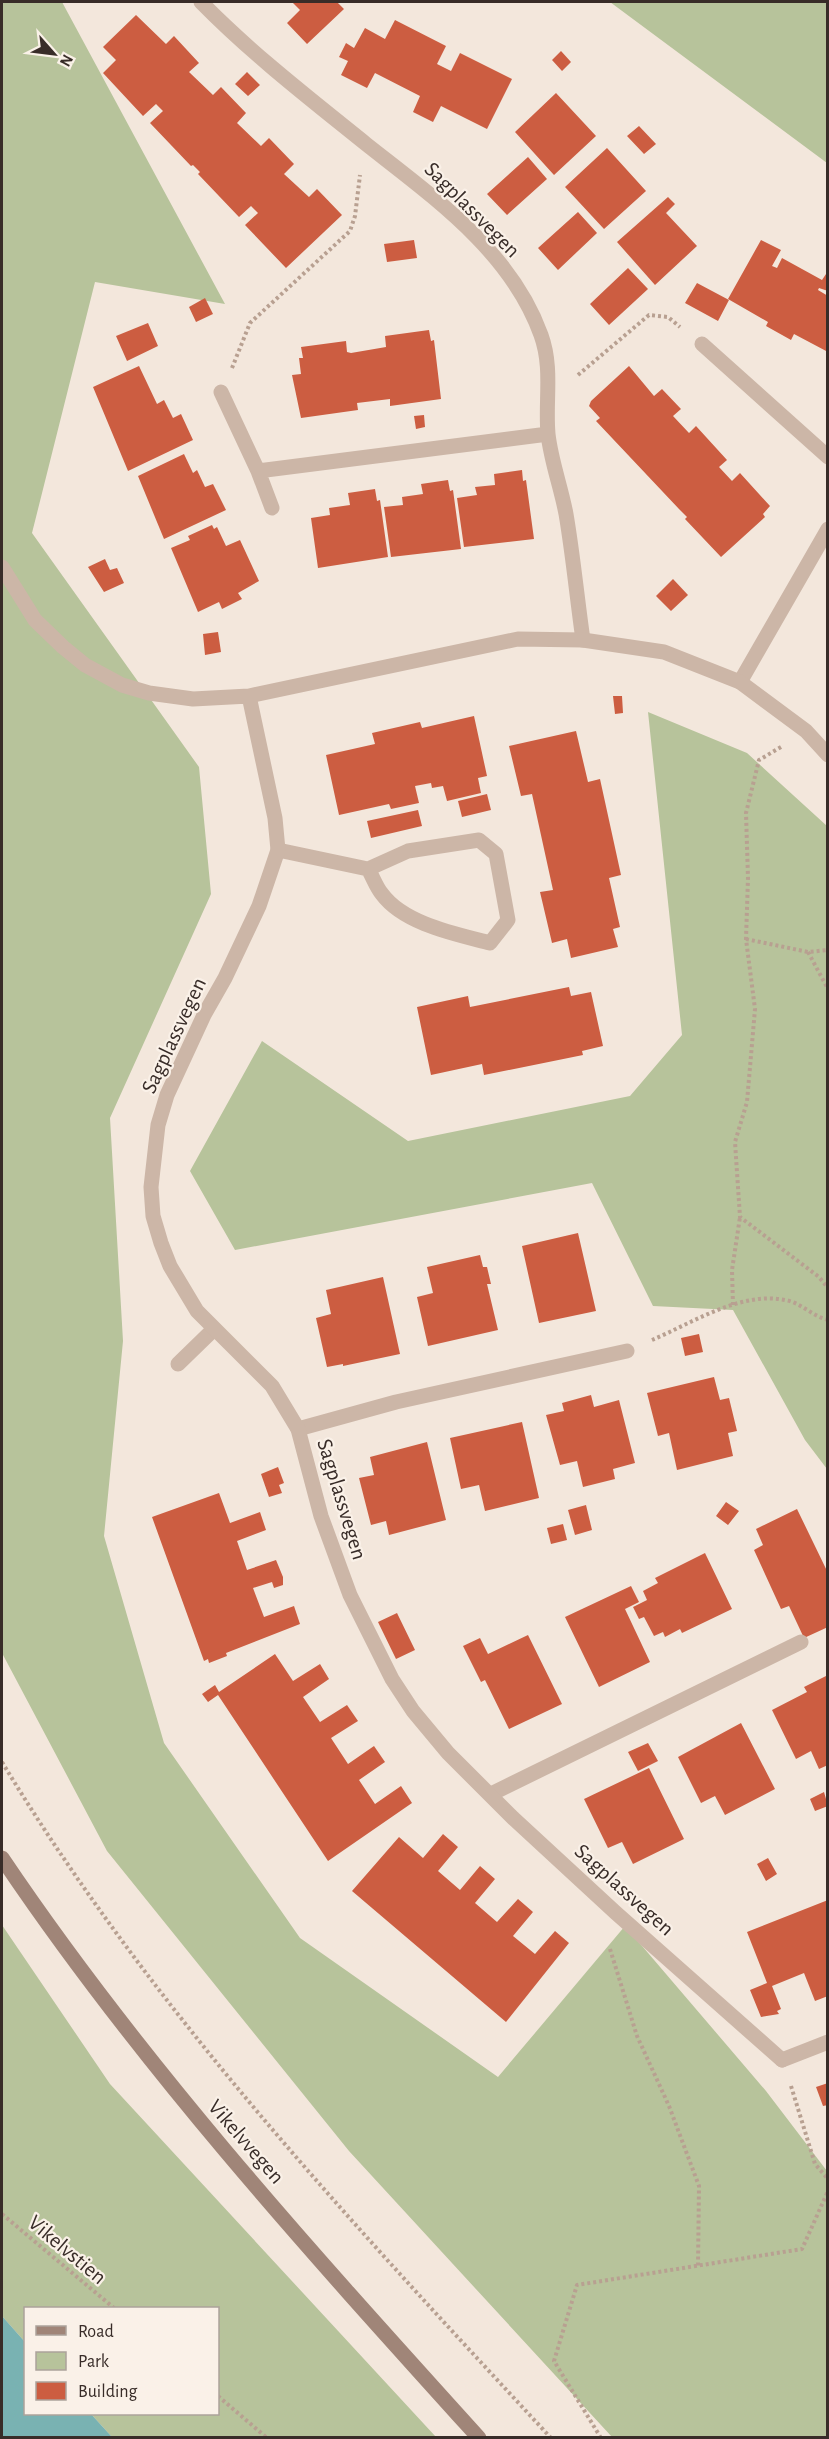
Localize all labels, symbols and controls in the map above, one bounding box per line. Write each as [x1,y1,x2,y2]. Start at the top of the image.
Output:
north arrow [24,24,84,84]
text: N [57,52,76,69]
street label: Sagplassvegen [420,158,524,262]
street label: Sagplassvegen [138,974,210,1097]
street label: Sagplassvegen [313,1436,371,1562]
street label: Sagplassvegen [571,1840,678,1940]
street label: Vikelvvegen [204,2095,288,2188]
street label: Vikelvstien [24,2211,111,2288]
legend [24,2307,219,2415]
text: Road [78,2323,114,2341]
text: Park [78,2353,110,2371]
text: Building [78,2383,138,2401]

